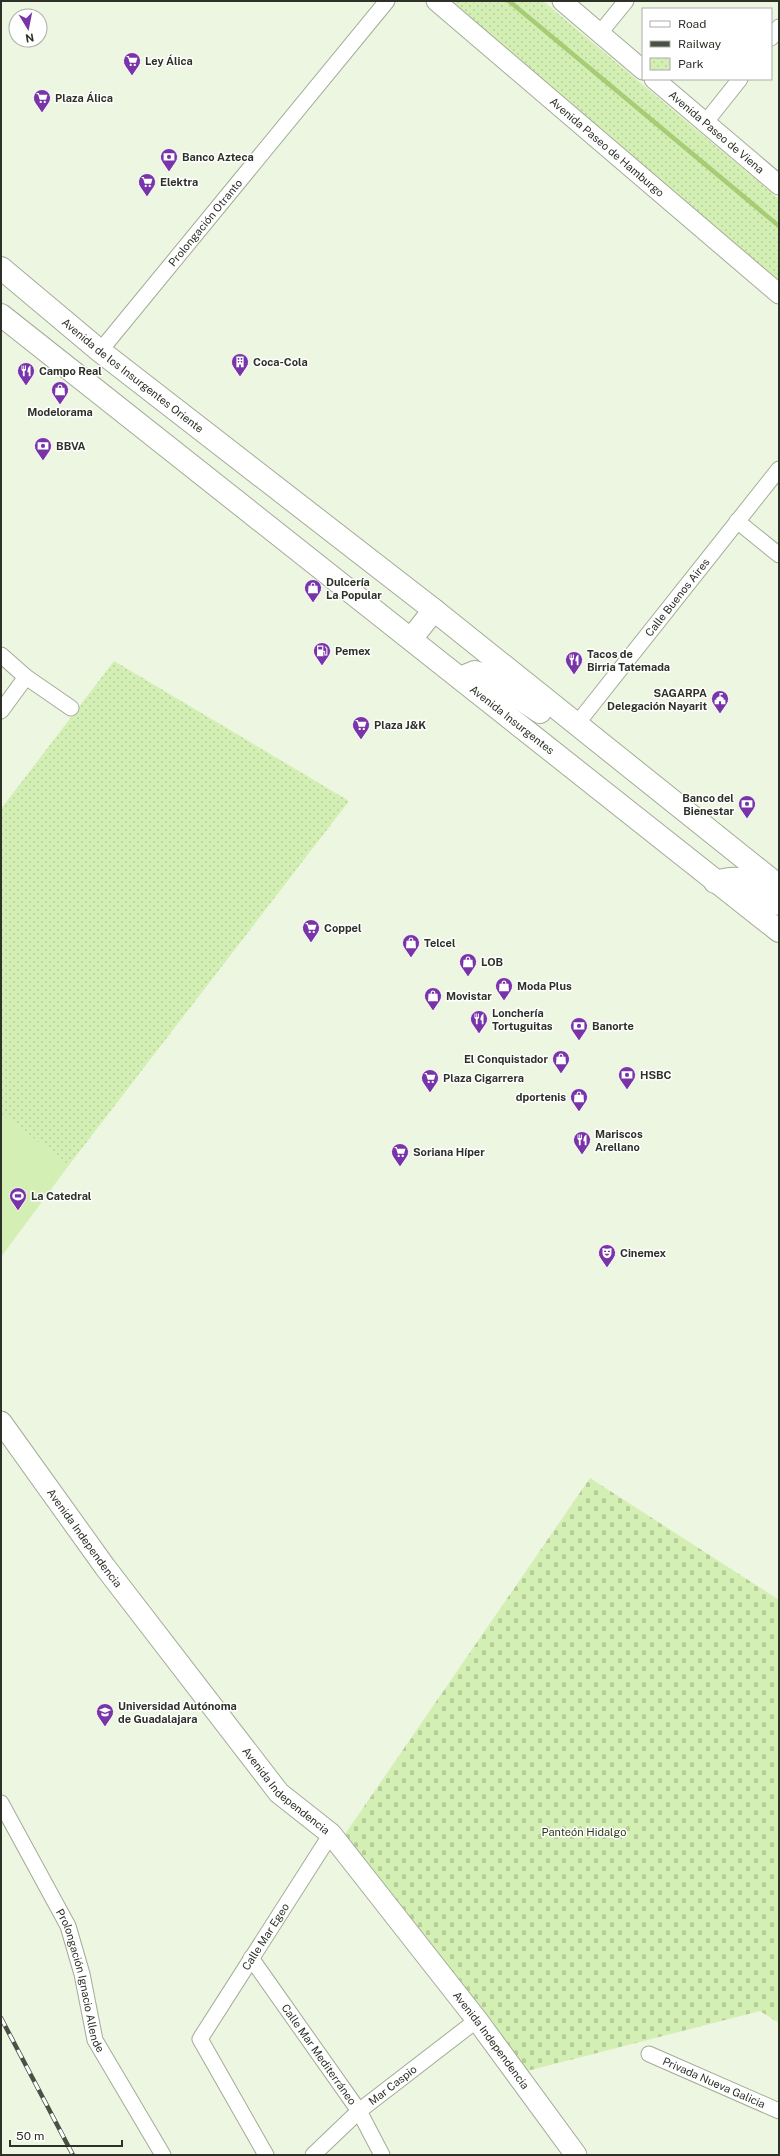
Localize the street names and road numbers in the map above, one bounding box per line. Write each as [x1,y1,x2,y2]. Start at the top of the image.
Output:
street label: Avenida Paseo de Viena [667,88,766,176]
street label: Avenida Paseo de Hamburgo [548,95,667,199]
street label: Prolongación Otranto [166,177,244,269]
street label: Avenida de los Insurgentes Oriente [60,316,206,435]
street label: Calle Buenos Aires [643,556,712,639]
street label: Avenida Insurgentes [468,683,557,757]
street label: Avenida Independencia [45,1487,124,1590]
street label: Avenida Independencia [240,1745,332,1837]
street label: Calle Mar Egeo [240,1901,291,1972]
street label: Prolongación Ignacio Allende [54,1907,107,2054]
street label: Avenida Independencia [451,1989,531,2091]
street label: Calle Mar Mediterráneo [279,2002,359,2107]
street label: Privada Nueva Galicia [661,2055,767,2110]
street label: Mar Caspio [366,2063,419,2107]

